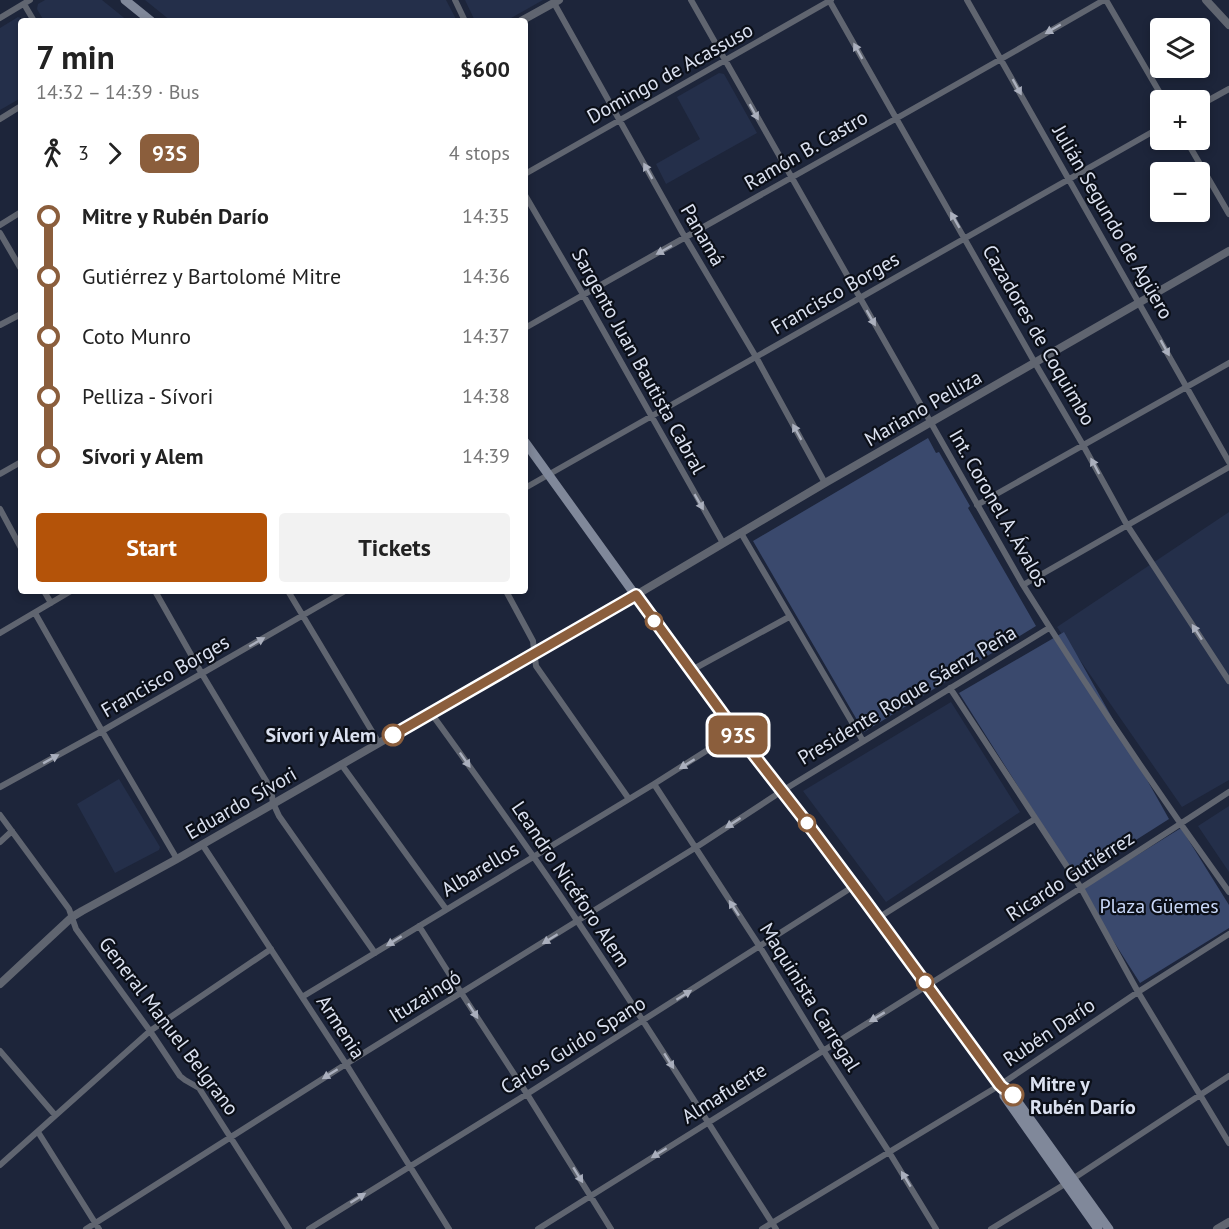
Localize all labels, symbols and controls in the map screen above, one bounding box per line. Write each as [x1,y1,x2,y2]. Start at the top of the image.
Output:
street label: Domingo de Acassuso [582,17,758,129]
map controls [1150,18,1210,222]
button: layers [1150,18,1210,78]
one-way arrow [1044,24,1061,34]
text: 7 min [36,35,115,78]
one-way arrow [853,42,863,59]
text: $600 [460,55,510,83]
text: 14:32 – 14:39 · Bus [36,79,200,105]
one-way arrow [1012,79,1022,96]
button: + [1150,90,1210,150]
street label: Ramón B. Castro [740,104,872,196]
one-way arrow [749,104,759,121]
street label: Julián Segundo de Agüero [1046,119,1179,324]
icon: walk [36,137,69,170]
icon: forward [98,137,131,170]
text: 3 [78,140,89,166]
text: 93S [152,140,187,167]
text: 4 stops [449,140,510,166]
one-way arrow [643,162,653,179]
button: − [1150,162,1210,222]
street label: Panamá [675,199,731,271]
text: Mitre y Rubén Darío [82,202,269,230]
text: 14:35 [462,203,510,229]
one-way arrow [950,212,960,229]
street label: Cazadores de Coquimbo [977,240,1101,430]
street label: Sargento Juan Bautista Cabral [566,244,712,478]
one-way arrow [655,245,672,255]
street label: Francisco Borges [766,246,904,340]
text: Gutiérrez y Bartolomé Mitre [82,262,341,290]
text: 14:36 [462,263,510,289]
one-way arrow [866,310,876,327]
text: Coto Munro [82,322,191,350]
text: 14:37 [462,323,510,349]
one-way arrow [1160,340,1170,357]
street label: Mariano Pelliza [860,364,986,452]
text: Pelliza - Sívori [82,382,213,410]
text: 14:38 [462,383,510,409]
one-way arrow [792,423,802,440]
street label: Int. Coronel A. Ávalos [943,425,1055,591]
text: Sívori y Alem [82,442,204,470]
text: 14:39 [462,443,510,469]
one-way arrow [1090,457,1100,474]
one-way arrow [694,494,704,511]
button: Start [36,513,267,582]
button: Tickets [279,513,510,582]
unlabelled marker [645,612,663,630]
street label: Presidente Roque Sáenz Peña [793,619,1021,771]
one-way arrow [1192,624,1203,640]
street label: Francisco Borges [96,629,234,723]
one-way arrow [249,636,265,647]
line badge: 93S [704,716,772,754]
place label: Sívori y Alem [265,722,376,748]
text: 93S [721,722,755,749]
marker: Sívori y Alem [382,724,404,746]
one-way arrow [459,752,471,768]
one-way arrow [43,754,60,764]
one-way arrow [678,758,695,769]
street label: Eduardo Sívori [181,761,301,845]
street label: Leandro Nicéforo Alem [506,796,636,972]
unlabelled marker [798,814,816,832]
one-way arrow [724,818,741,829]
street label: Ricardo Gutiérrez [1001,825,1139,927]
street label: Albarellos [436,836,524,902]
park label: Plaza Güemes [1099,893,1219,919]
one-way arrow [729,900,740,916]
street label: Maquinista Carregal [754,918,866,1076]
street label: General Manuel Belgrano [93,932,245,1120]
one-way arrow [542,933,558,944]
one-way arrow [386,936,402,947]
street label: Ituzaingó [384,964,466,1028]
unlabelled marker [916,973,934,991]
one-way arrow [676,989,692,1000]
street label: Armenia [311,990,371,1064]
street label: Carlos Guido Spano [496,990,650,1100]
street label: Rubén Darío [998,992,1100,1072]
one-way arrow [467,1002,479,1018]
one-way arrow [869,1011,886,1022]
one-way arrow [663,1053,674,1069]
street label: Almafuerte [677,1057,771,1129]
one-way arrow [322,1069,339,1080]
place label: Mitre y Rubén Darío [1030,1071,1136,1120]
marker: Mitre y Rubén Darío [1002,1084,1024,1106]
one-way arrow [651,1148,667,1159]
one-way arrow [572,1167,583,1183]
one-way arrow [900,1171,911,1187]
one-way arrow [350,1193,366,1204]

